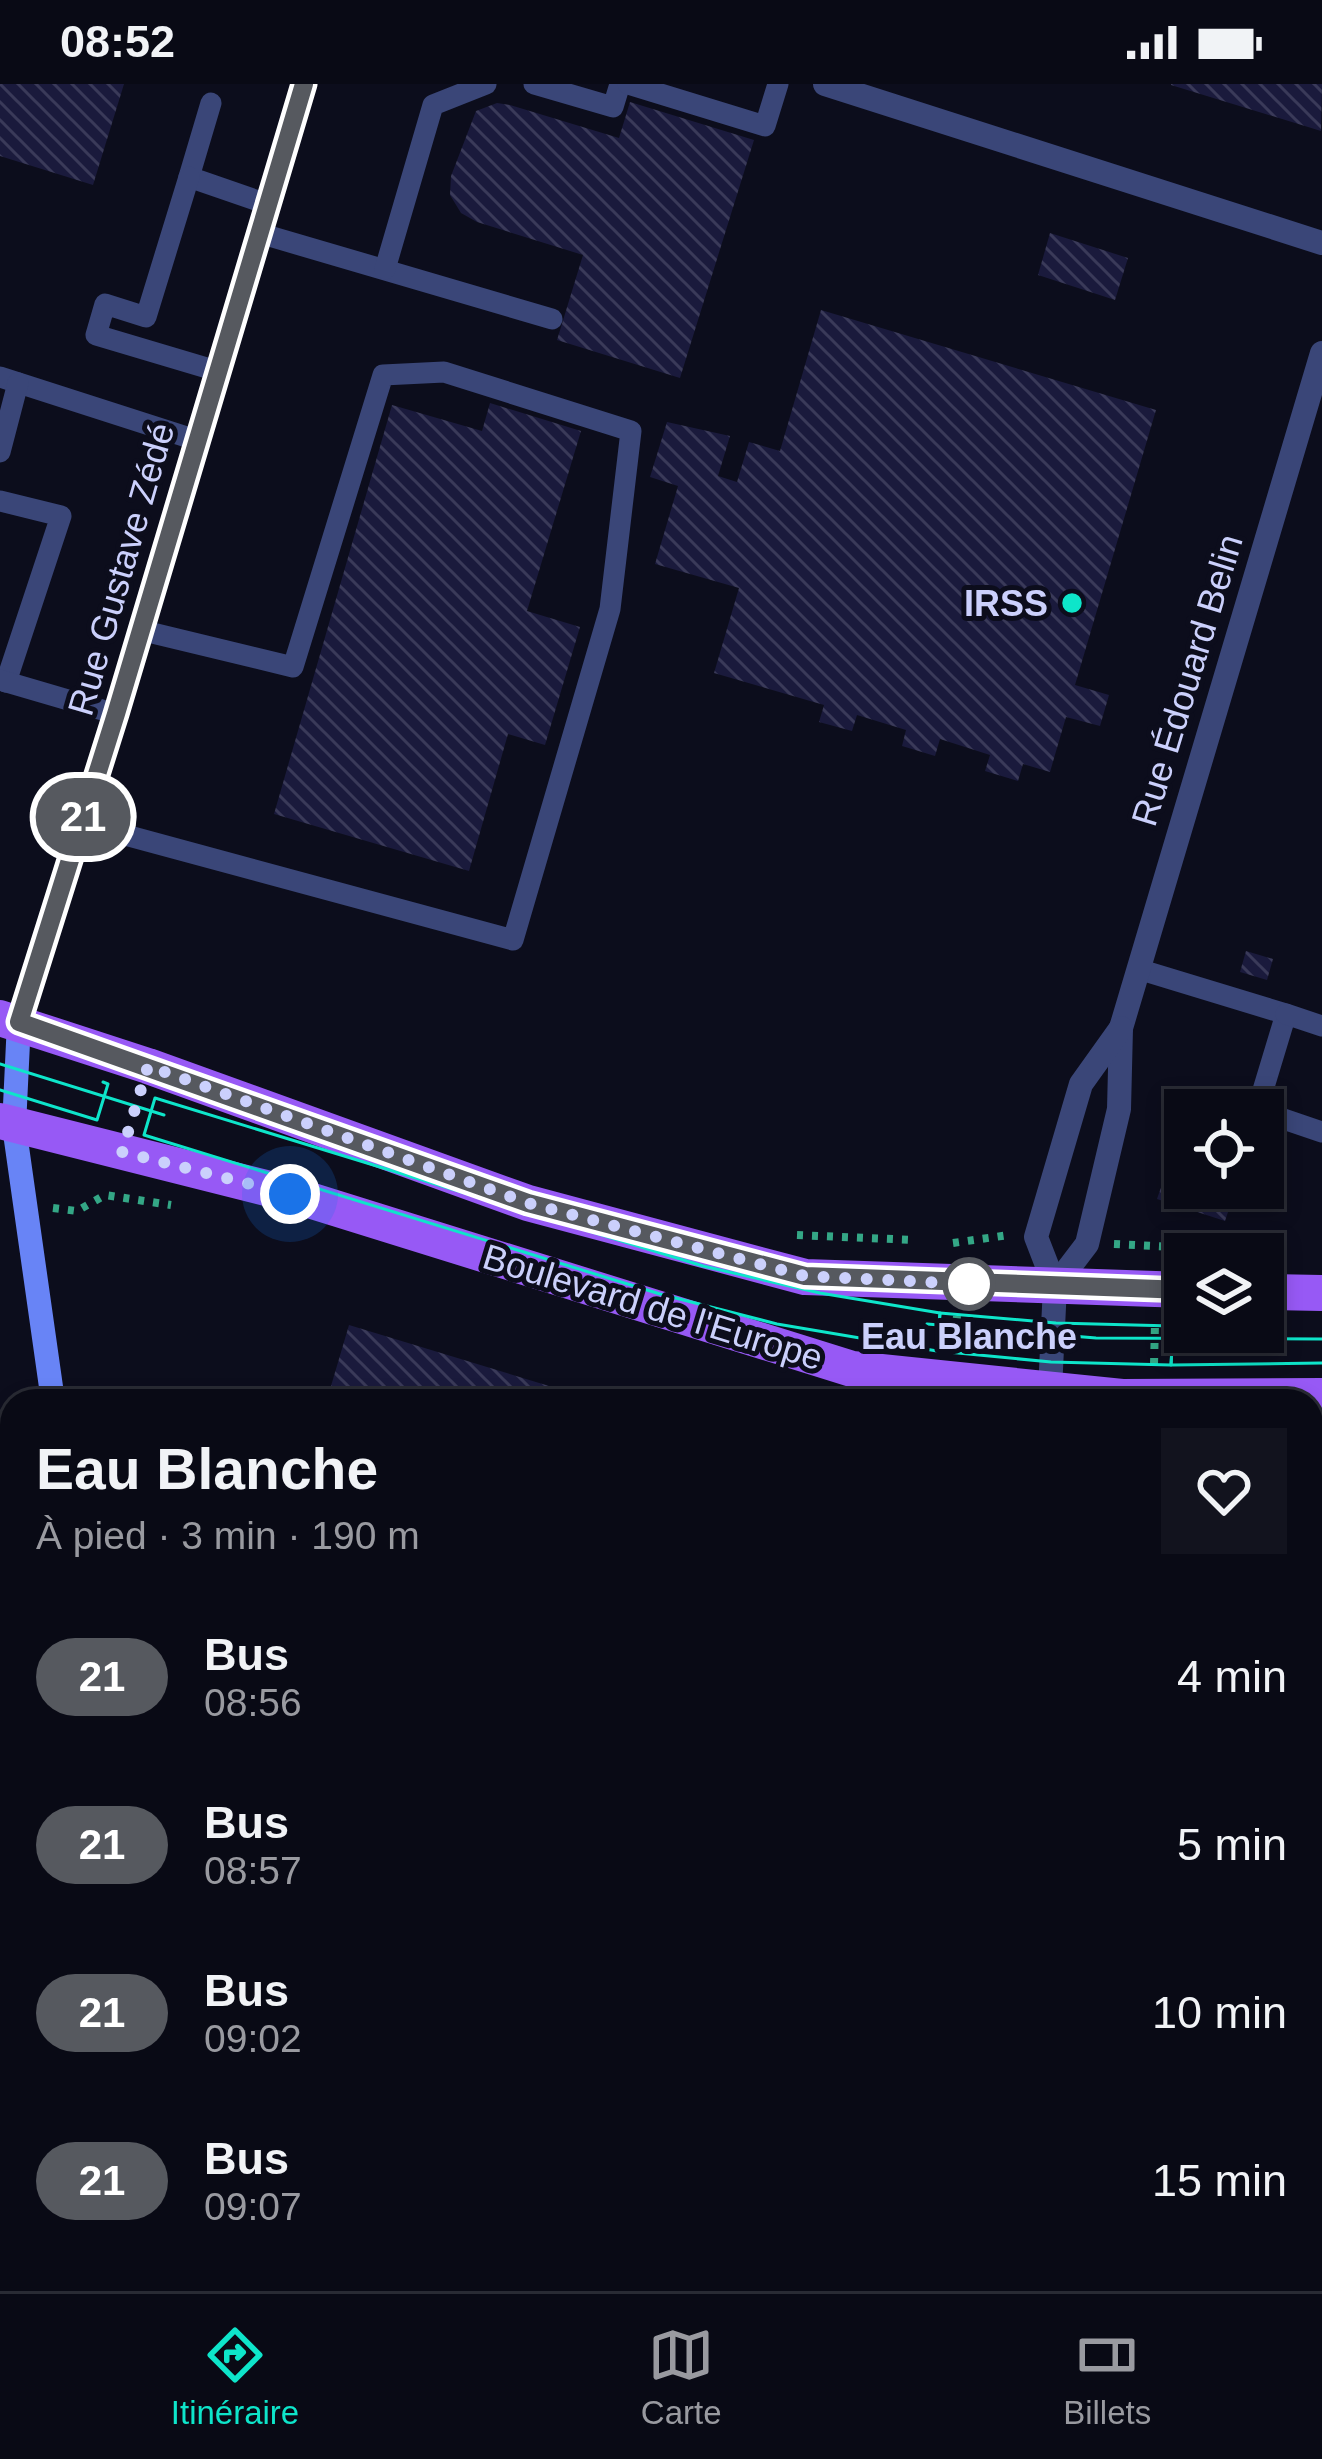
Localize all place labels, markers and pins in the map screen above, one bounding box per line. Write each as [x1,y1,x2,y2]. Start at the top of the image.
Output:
place label: IRSS [964,583,1048,624]
marker: IRSS [1059,590,1085,616]
marker: Eau Blanche [944,1259,994,1309]
place label: Eau Blanche [861,1316,1077,1357]

